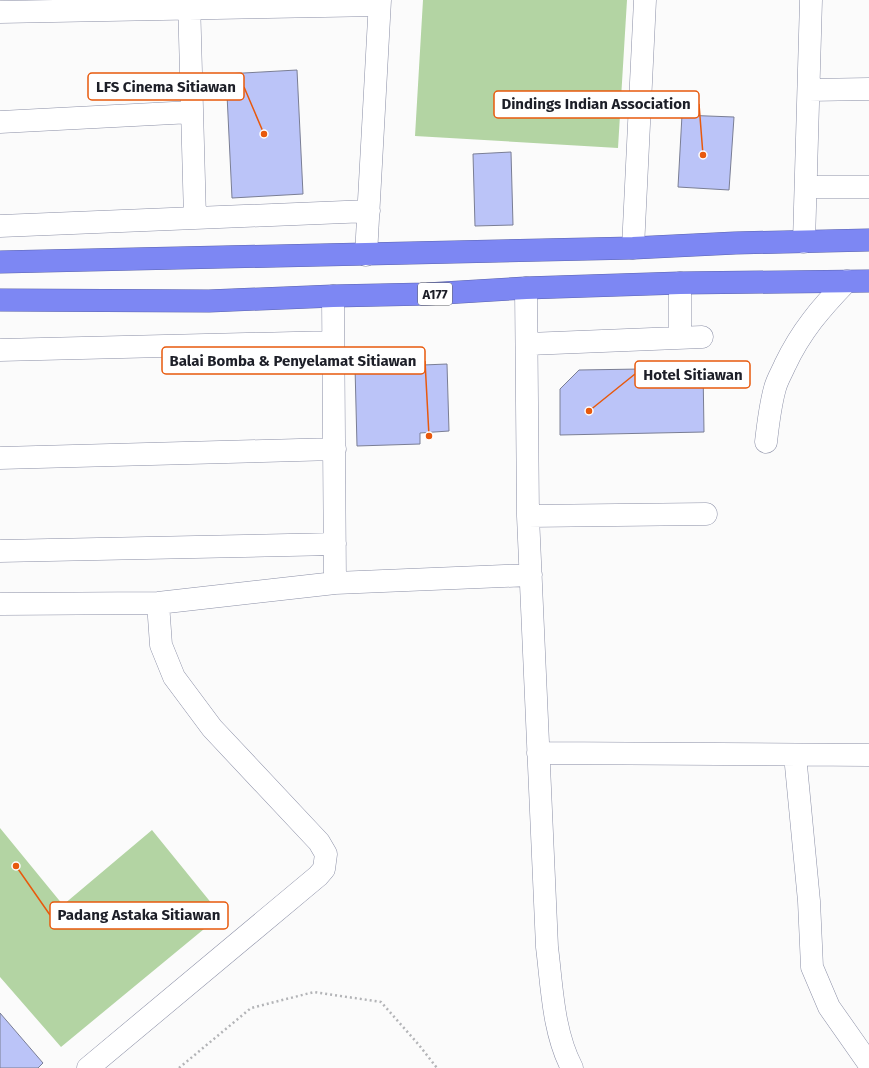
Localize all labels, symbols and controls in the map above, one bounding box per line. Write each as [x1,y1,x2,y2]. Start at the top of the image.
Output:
callout: LFS Cinema Sitiawan [88,73,244,100]
text: LFS Cinema Sitiawan [96,78,236,96]
callout: Dindings Indian Association [494,91,699,118]
text: Dindings Indian Association [501,95,691,113]
road number: A177 [418,283,452,305]
callout: Balai Bomba & Penyelamat Sitiawan [162,347,425,374]
text: Balai Bomba & Penyelamat Sitiawan [170,352,416,370]
callout: Hotel Sitiawan [635,361,750,388]
text: Hotel Sitiawan [643,366,743,384]
callout: Padang Astaka Sitiawan [50,902,228,929]
text: Padang Astaka Sitiawan [58,906,220,924]

